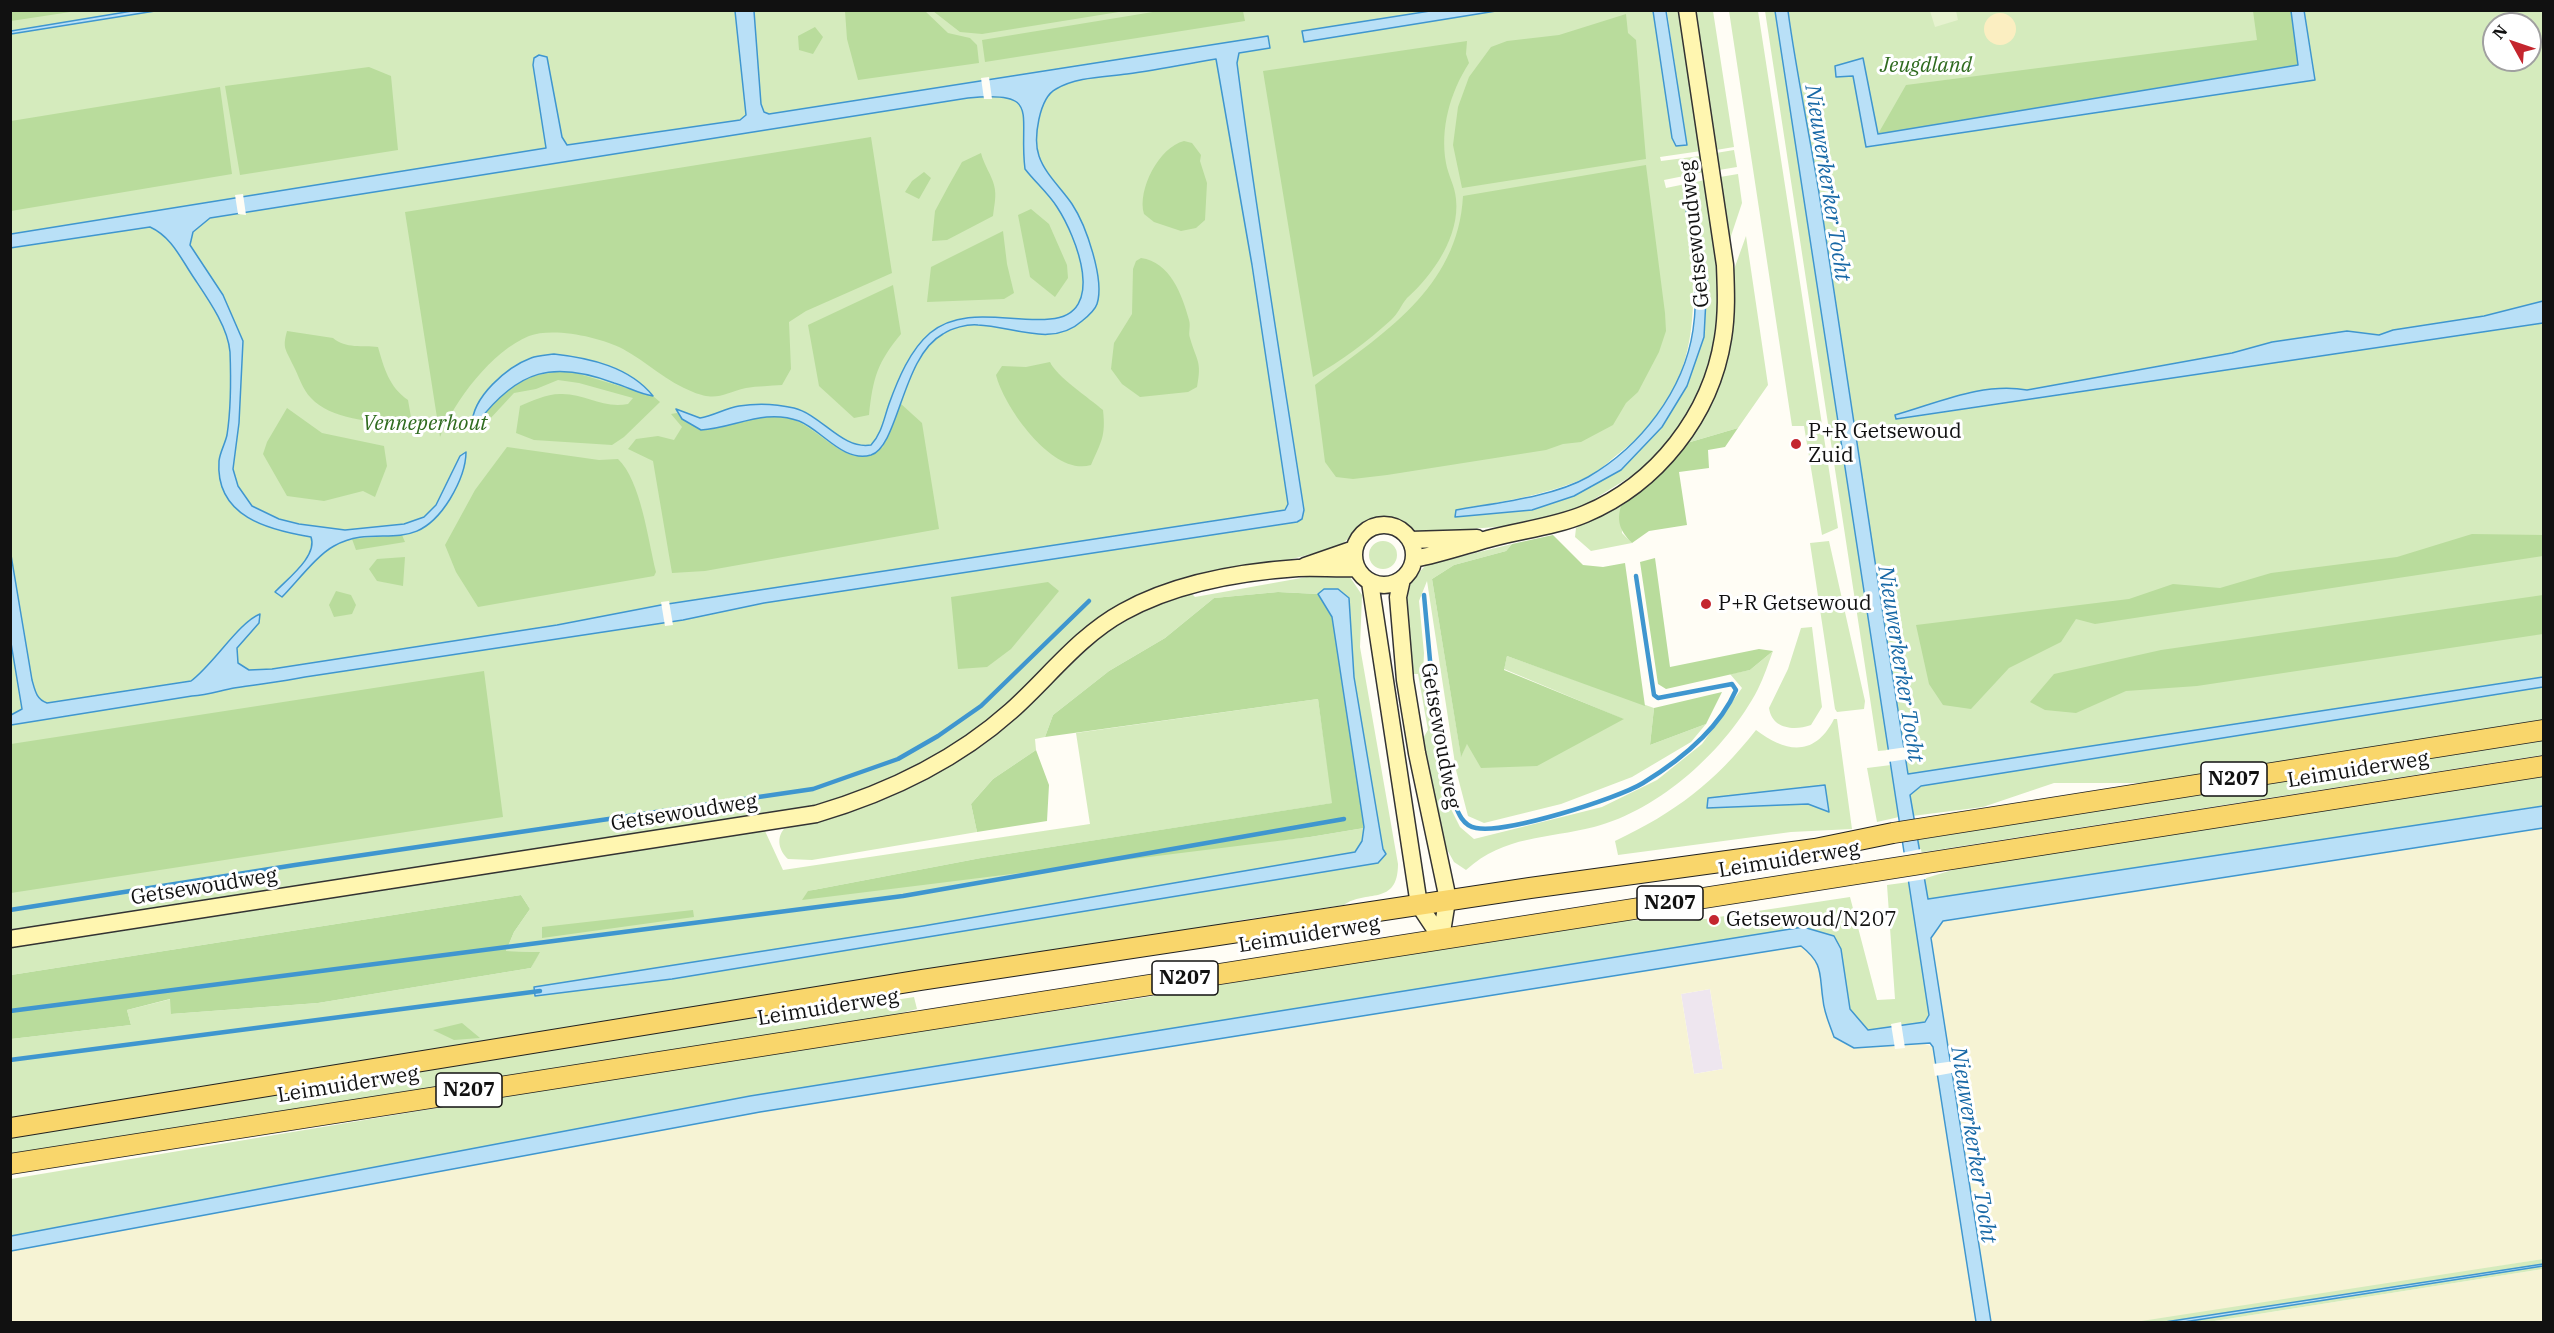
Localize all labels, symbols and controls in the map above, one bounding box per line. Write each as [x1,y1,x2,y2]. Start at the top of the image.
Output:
north arrow [2482,12,2542,72]
text: N [2488,20,2511,43]
park label: Jeugdland [1880,53,1972,79]
water label: Nieuwerkerker Tocht [1798,83,1856,283]
street label: Getsewoudweg [1675,159,1715,309]
park label: Venneperhout [362,411,488,437]
place label: P+R Getsewoud Zuid [1808,419,1962,469]
marker: P+R Getsewoud Zuid [1789,437,1803,451]
water label: Nieuwerkerker Tocht [1871,564,1929,764]
place label: P+R Getsewoud [1718,591,1872,617]
marker: P+R Getsewoud [1699,597,1713,611]
street label: Getsewoudweg [1415,661,1465,811]
street label: Leimuiderweg [2286,746,2430,794]
road number: N207 [2201,762,2267,796]
street label: Getsewoudweg [609,789,759,837]
street label: Leimuiderweg [1717,836,1861,884]
street label: Getsewoudweg [129,863,279,911]
road number: N207 [1637,886,1703,920]
place label: Getsewoud/N207 [1726,907,1897,933]
street label: Leimuiderweg [1237,911,1381,959]
marker: Getsewoud/N207 [1707,913,1721,927]
road number: N207 [1152,961,1218,995]
street label: Leimuiderweg [756,984,900,1032]
water label: Nieuwerkerker Tocht [1944,1045,2002,1245]
street label: Leimuiderweg [276,1061,420,1109]
road number: N207 [436,1073,502,1107]

